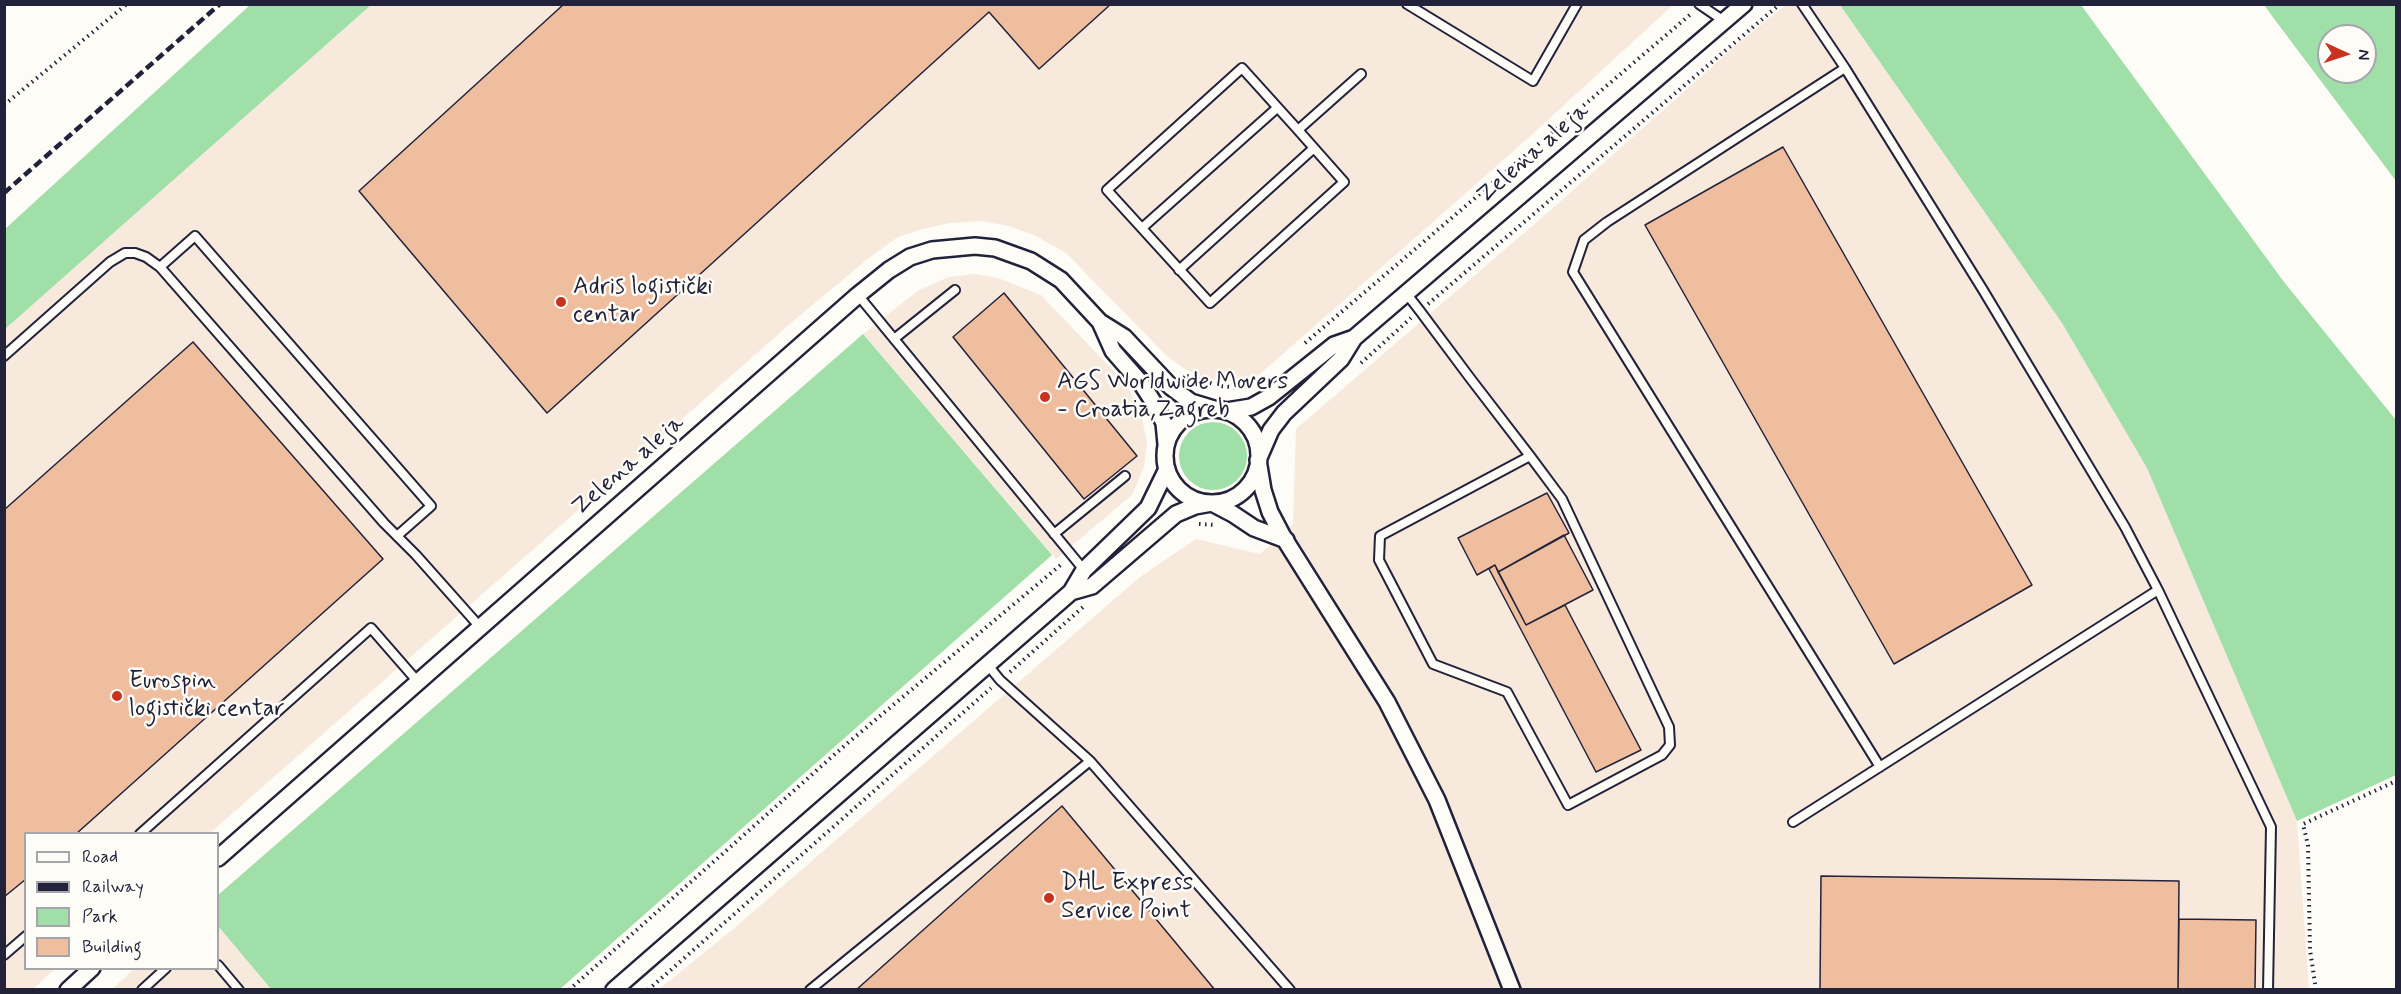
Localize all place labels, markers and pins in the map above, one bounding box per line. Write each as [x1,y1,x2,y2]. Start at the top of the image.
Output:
place label: Adris logistički centar [573,274,713,330]
marker: Adris logistički centar [554,295,568,309]
place label: AGS Worldwide Movers - Croatia,Zagreb [1057,369,1288,425]
marker: AGS Worldwide Movers - Croatia,Zagreb [1038,390,1052,404]
place label: Eurospin logistički centar [129,668,285,724]
marker: Eurospin logistički centar [110,689,124,703]
place label: DHL Express Service Point [1061,870,1193,926]
marker: DHL Express Service Point [1042,891,1056,905]

